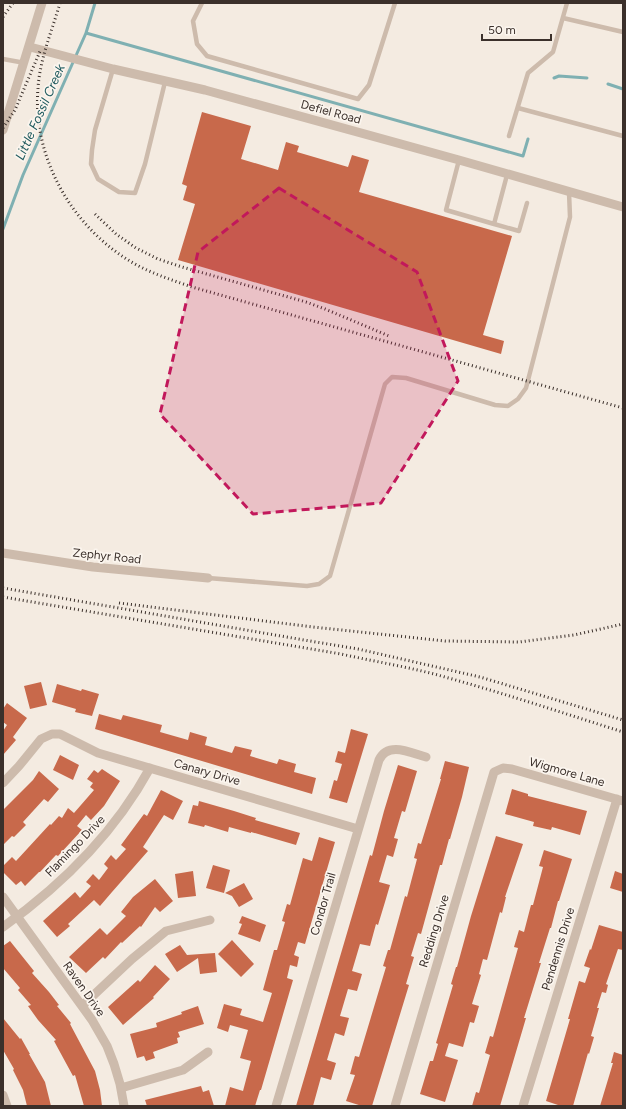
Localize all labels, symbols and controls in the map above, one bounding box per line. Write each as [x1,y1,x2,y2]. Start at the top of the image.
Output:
scale bar [482,16,551,42]
text: 50 m [488,23,516,37]
water label: Little Fossil Creek [12,61,68,162]
street label: Defiel Road [299,97,363,127]
street label: Zephyr Road [72,545,142,567]
street label: Wigmore Lane [528,755,607,790]
street label: Canary Drive [172,756,242,788]
street label: Flamingo Drive [42,812,108,880]
street label: Condor Trail [307,871,339,937]
street label: Redding Drive [416,892,452,969]
street label: Pendennis Drive [539,905,577,992]
street label: Raven Drive [60,959,108,1019]

